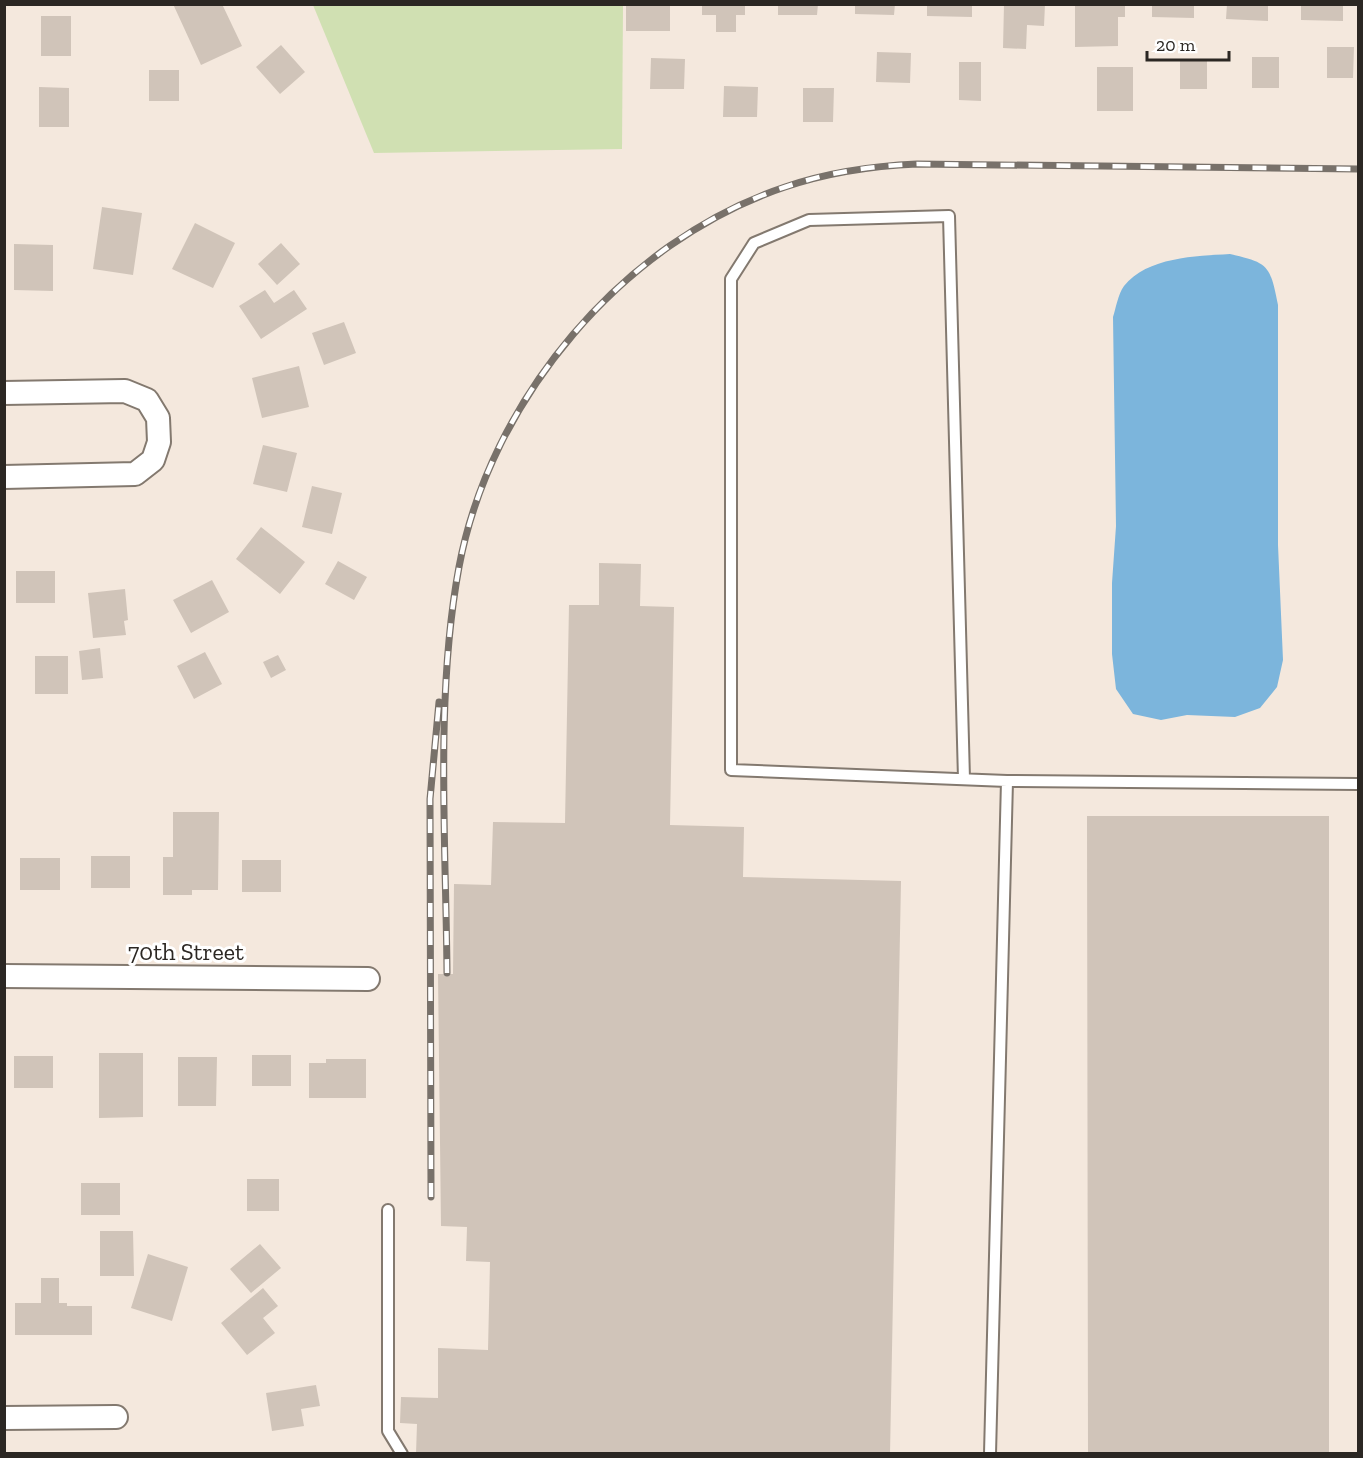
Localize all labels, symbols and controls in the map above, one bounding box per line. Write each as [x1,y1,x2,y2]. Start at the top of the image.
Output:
scale bar [1147,24,1230,62]
text: 20 m [1156,34,1196,56]
street label: 70th Street [128,937,244,966]

